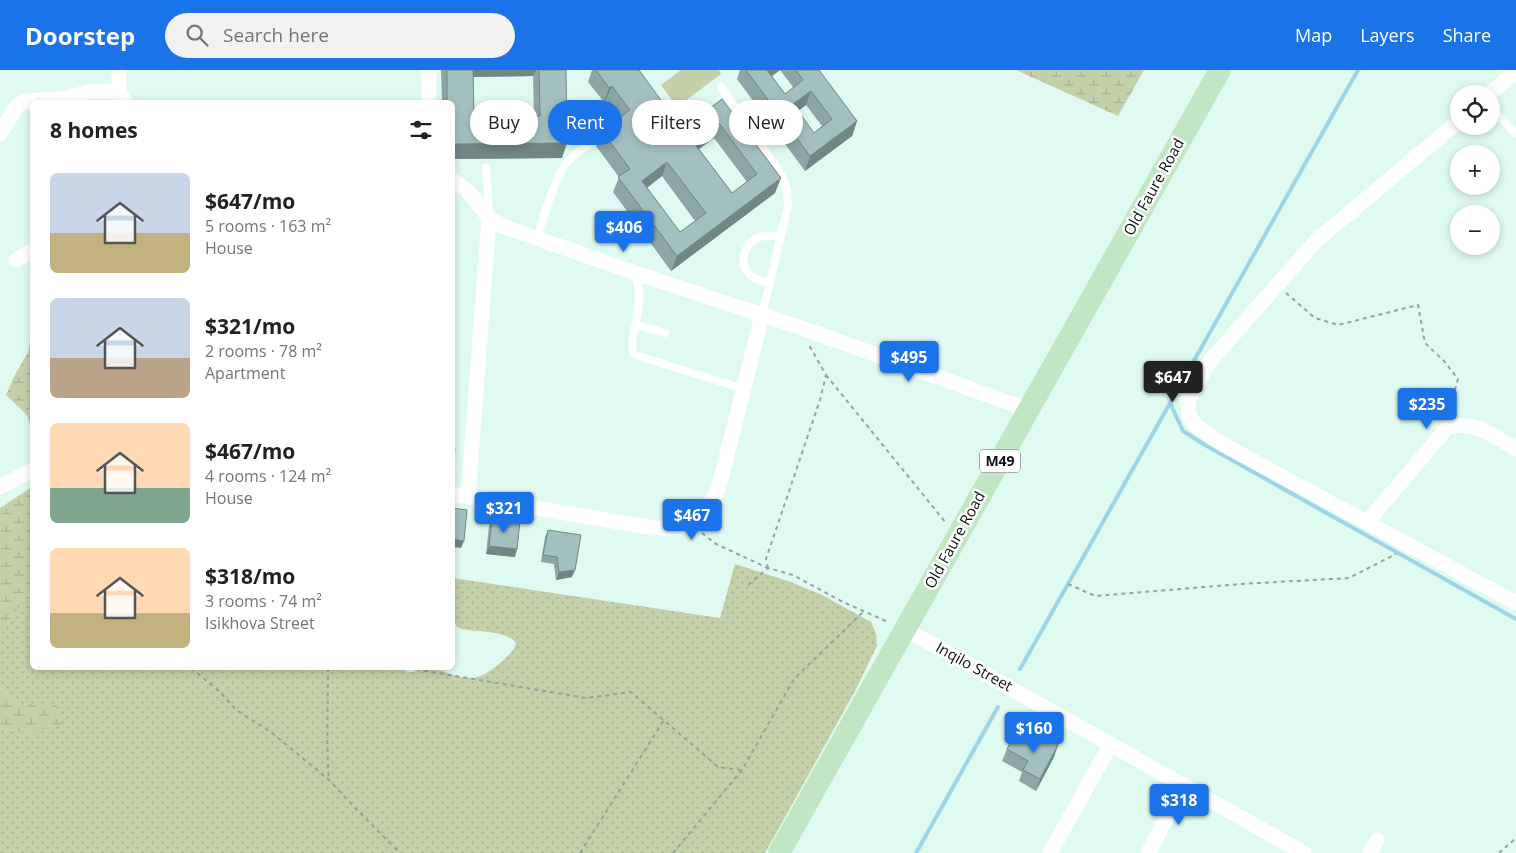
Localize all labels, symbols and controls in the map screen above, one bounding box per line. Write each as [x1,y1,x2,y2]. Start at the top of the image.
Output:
search box [165,13,515,58]
text: Doorstep [25,19,135,52]
icon: search [183,21,211,49]
text: Search here [223,22,329,48]
text: Map [1295,23,1332,47]
text: Layers [1360,23,1415,47]
text: Share [1443,23,1491,47]
map controls [1450,85,1500,255]
button: locate [1450,85,1500,135]
chip: Buy [470,100,538,145]
chip: Rent [548,100,622,145]
chip: Filters [632,100,719,145]
chip: New [729,100,803,145]
text: 8 homes [50,116,138,144]
icon: filters [407,116,435,144]
street label: Old Faure Road [1118,134,1188,239]
button: + [1450,145,1500,195]
text: $647/mo [205,187,295,215]
icon: home [90,193,150,253]
button: − [1450,205,1500,255]
pin: $406 [594,210,654,253]
text: 5 rooms · 163 m² [205,215,331,237]
text: $406 [606,216,642,238]
text: House [205,237,253,259]
text: $321/mo [205,312,295,340]
icon: home [90,318,150,378]
text: 2 rooms · 78 m² [205,340,322,362]
pin: $495 [879,340,939,383]
text: $495 [891,346,927,368]
pin: $647 [1143,360,1203,403]
text: Apartment [205,362,285,384]
text: $647 [1155,366,1191,388]
pin: $235 [1397,388,1457,430]
text: $235 [1409,393,1445,415]
text: $467/mo [205,437,295,465]
icon: home [90,443,150,503]
road number: M49 [980,450,1020,472]
text: 4 rooms · 124 m² [205,465,331,487]
text: House [205,487,253,509]
street label: Old Faure Road [919,487,989,592]
pin: $321 [474,492,534,534]
text: $321 [486,497,522,519]
pin: $467 [662,498,722,541]
text: $467 [674,504,710,526]
text: $318/mo [205,562,295,590]
icon: home [90,568,150,628]
text: 3 rooms · 74 m² [205,590,322,612]
text: Isikhova Street [205,612,315,634]
street label: Inqilo Street [932,637,1016,695]
pin: $160 [1004,712,1064,754]
text: $160 [1016,717,1052,739]
pin: $318 [1149,784,1209,826]
text: $318 [1161,789,1197,811]

